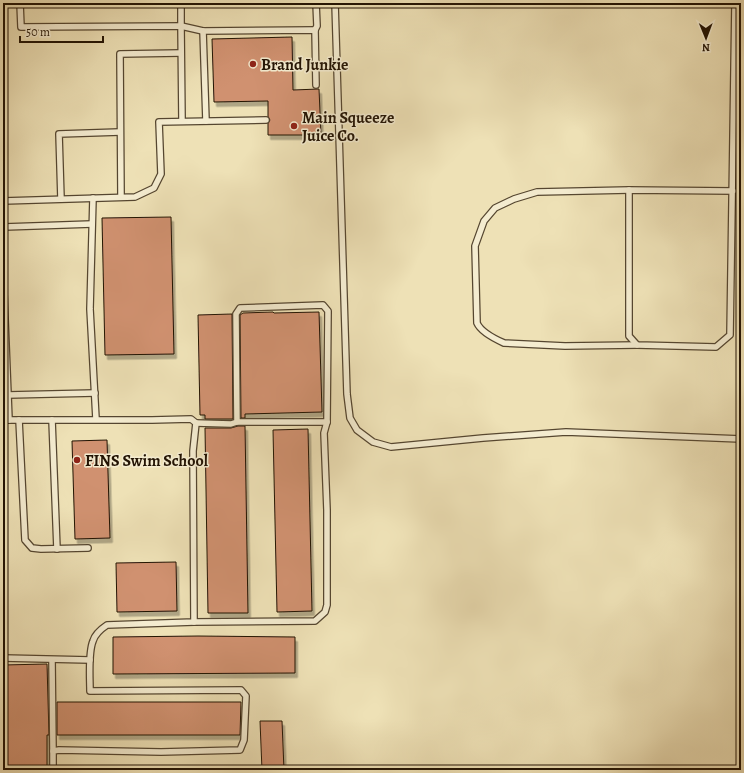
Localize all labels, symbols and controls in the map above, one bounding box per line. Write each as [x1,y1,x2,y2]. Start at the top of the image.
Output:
scale bar [20,18,103,44]
north arrow [686,18,726,58]
text: 50 m [26,24,50,40]
text: N [702,40,710,55]
place label: Brand Junkie [261,54,349,76]
marker: Brand Junkie [248,59,258,69]
place label: Main Squeeze Juice Co. [302,107,394,147]
marker: Main Squeeze Juice Co. [289,121,299,131]
place label: FINS Swim School [85,450,209,472]
marker: FINS Swim School [72,455,82,465]

